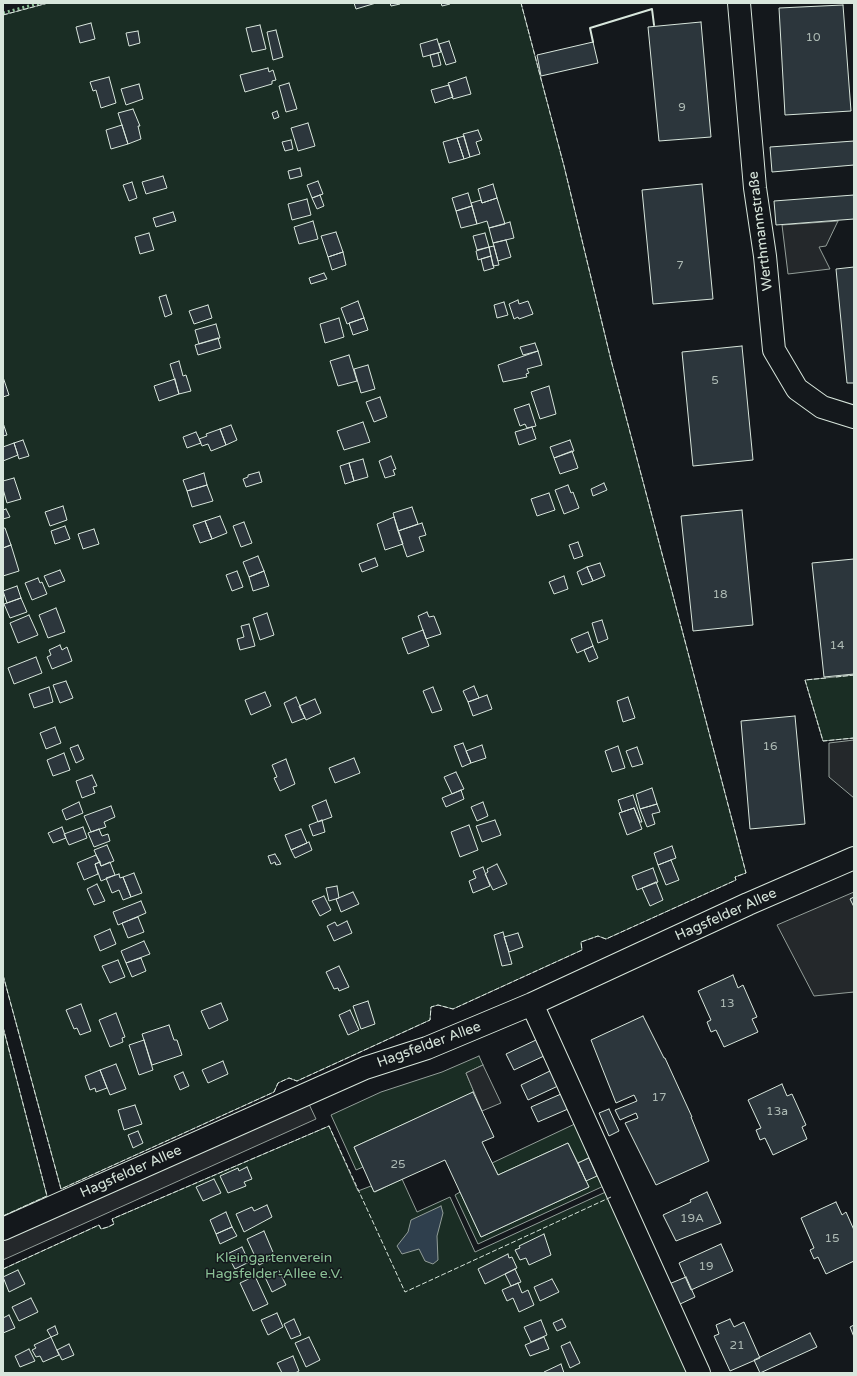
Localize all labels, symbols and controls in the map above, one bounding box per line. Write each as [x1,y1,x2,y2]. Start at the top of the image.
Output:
house number: 10 [805,31,821,45]
house number: 9 [678,101,686,115]
street label: Werthmannstraße [745,170,777,292]
house number: 7 [676,259,684,273]
house number: 5 [711,374,719,388]
house number: 18 [712,588,728,602]
house number: 14 [829,639,845,653]
house number: 16 [762,740,778,754]
street label: Hagsfelder Allee [673,885,779,945]
house number: 13 [719,997,735,1011]
street label: Hagsfelder Allee [375,1018,483,1072]
house number: 17 [651,1091,667,1105]
house number: 13a [766,1105,788,1119]
street label: Hagsfelder Allee [78,1142,184,1202]
house number: 25 [390,1158,406,1172]
house number: 19A [680,1212,704,1226]
house number: 15 [824,1232,840,1246]
park label: Kleingartenverein Hagsfelder-Allee e.V. [205,1250,343,1282]
house number: 19 [698,1260,714,1274]
house number: 21 [729,1339,745,1353]

